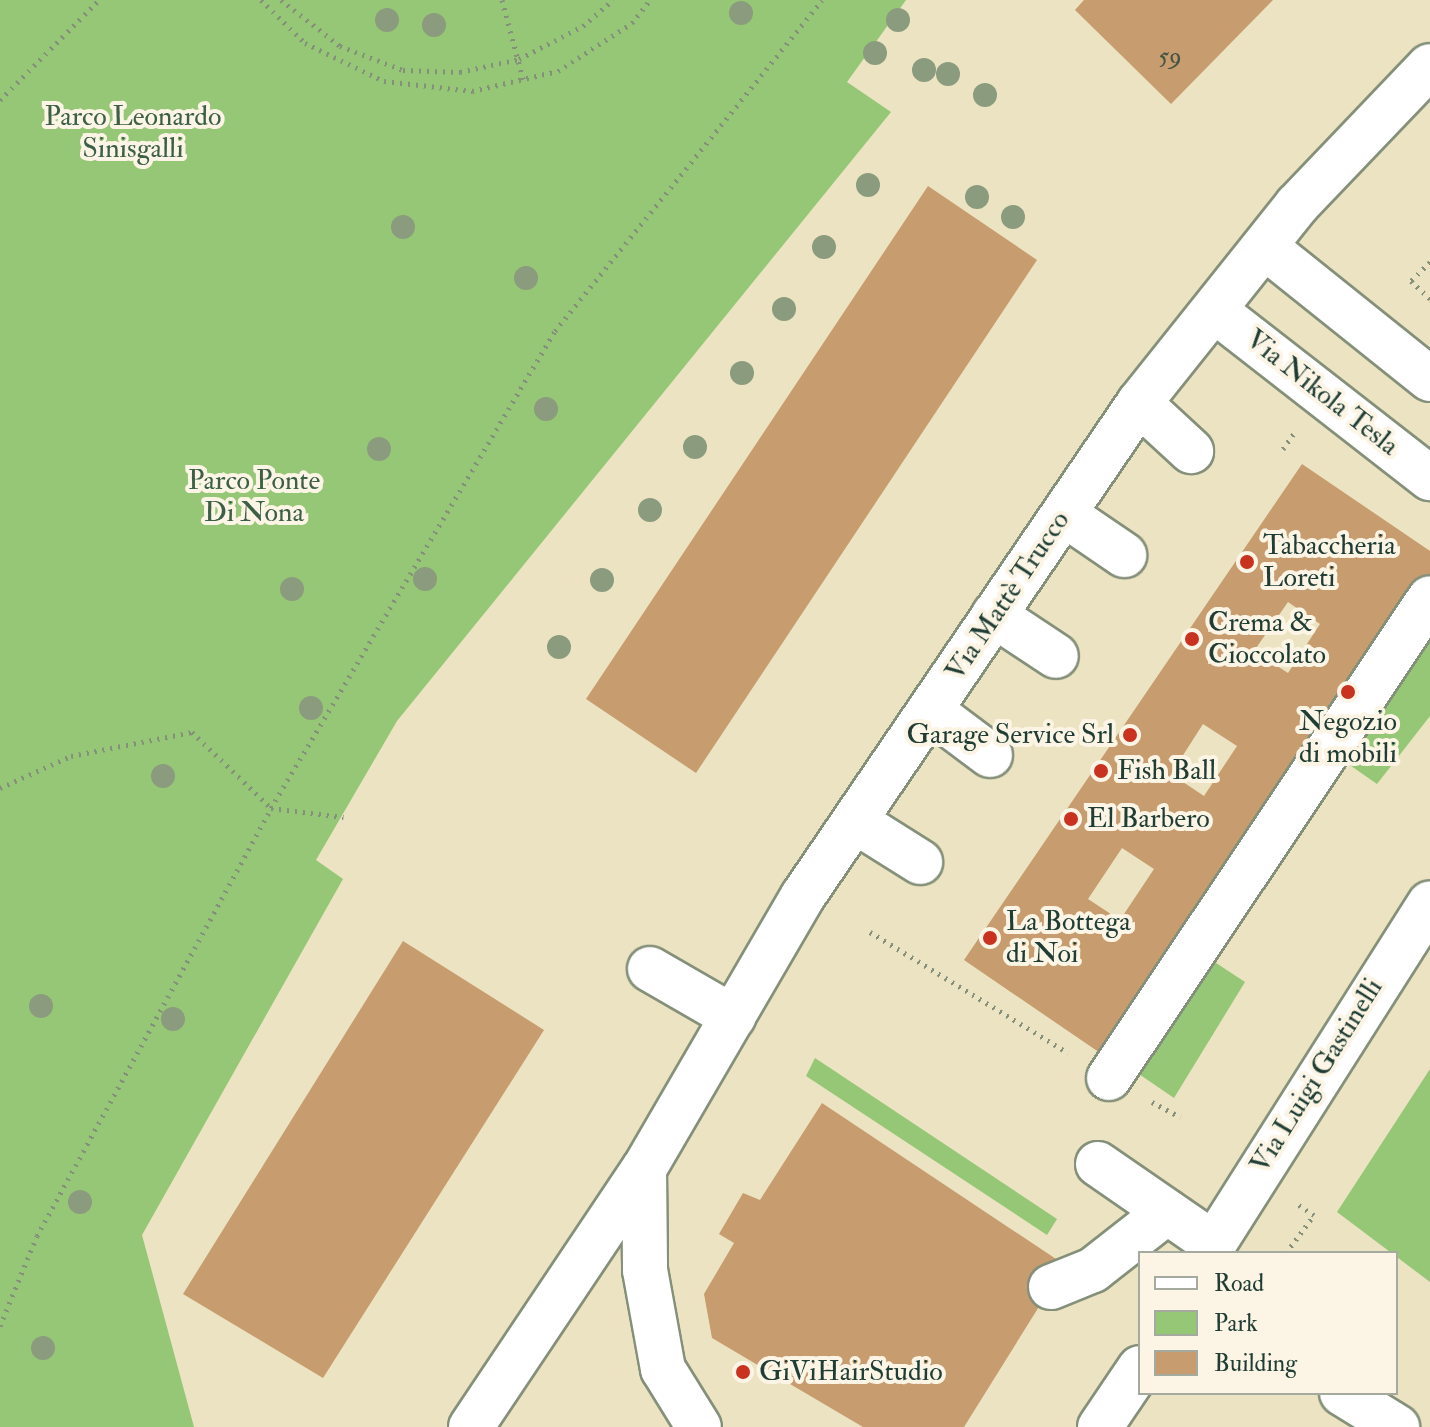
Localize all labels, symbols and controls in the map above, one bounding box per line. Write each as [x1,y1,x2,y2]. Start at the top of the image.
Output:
house number: 59 [1159,43,1181,71]
park label: Parco Leonardo Sinisgalli [44,100,222,166]
street label: Via Nikola Tesla [1239,323,1405,463]
park label: Parco Ponte Di Nona [188,464,320,530]
street label: Via Mattè Trucco [939,505,1077,687]
place label: Tabaccheria Loreti [1263,529,1396,595]
marker: Tabaccheria Loreti [1238,553,1256,571]
place label: Crema & Cioccolato [1208,606,1326,672]
marker: Crema & Cioccolato [1183,630,1201,648]
marker: Negozio di mobili [1339,683,1357,701]
place label: Negozio di mobili [1299,705,1397,771]
place label: Garage Service Srl [906,718,1114,752]
marker: Garage Service Srl [1121,726,1139,744]
place label: Fish Ball [1117,754,1216,788]
marker: Fish Ball [1092,762,1110,780]
place label: El Barbero [1087,802,1210,836]
marker: El Barbero [1062,810,1080,828]
place label: La Bottega di Noi [1006,905,1131,971]
marker: La Bottega di Noi [981,929,999,947]
street label: Via Luigi Gastinelli [1244,973,1390,1179]
legend [1138,1251,1398,1395]
text: Road [1214,1268,1264,1299]
text: Park [1214,1308,1258,1339]
text: Building [1214,1348,1297,1379]
place label: GiViHairStudio [759,1355,943,1389]
marker: GiViHairStudio [734,1363,752,1381]

